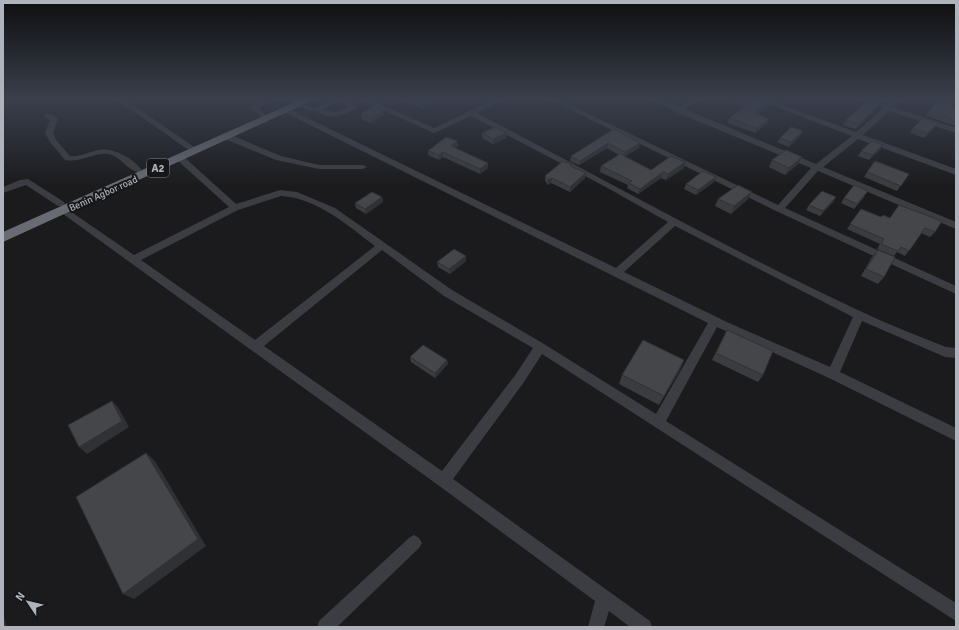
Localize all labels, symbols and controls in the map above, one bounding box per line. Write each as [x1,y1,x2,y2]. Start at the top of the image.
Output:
road number: A2 [147,159,169,177]
street label: Benin Agbor road [67,173,139,214]
north arrow [8,582,48,622]
text: N [13,590,28,603]

